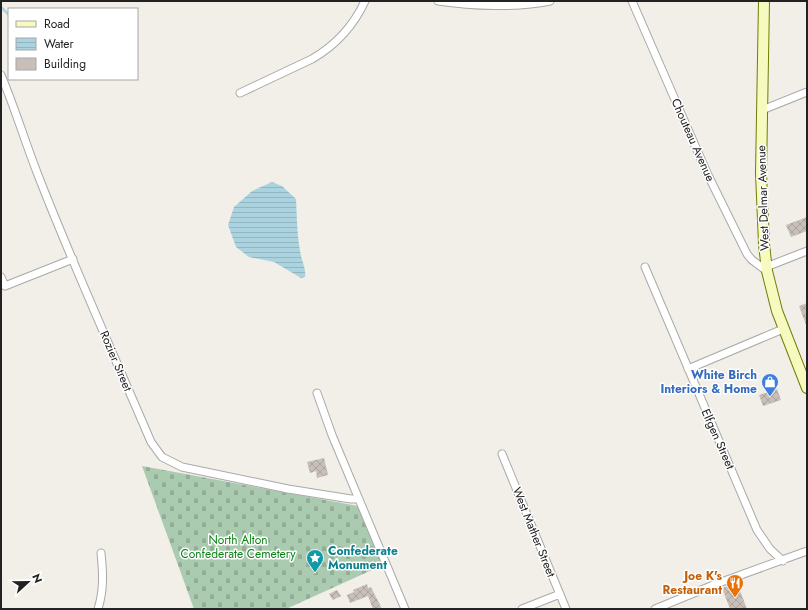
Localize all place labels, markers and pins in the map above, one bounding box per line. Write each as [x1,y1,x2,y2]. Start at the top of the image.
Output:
place label: White Birch Interiors & Home [660,366,757,398]
shop icon: White Birch Interiors & Home [760,372,780,397]
place label: Confederate Monument [328,542,398,574]
place icon: Confederate Monument [305,548,325,573]
place label: Joe K's Restaurant [663,567,723,599]
restaurant icon: Joe K's Restaurant [725,573,745,598]

